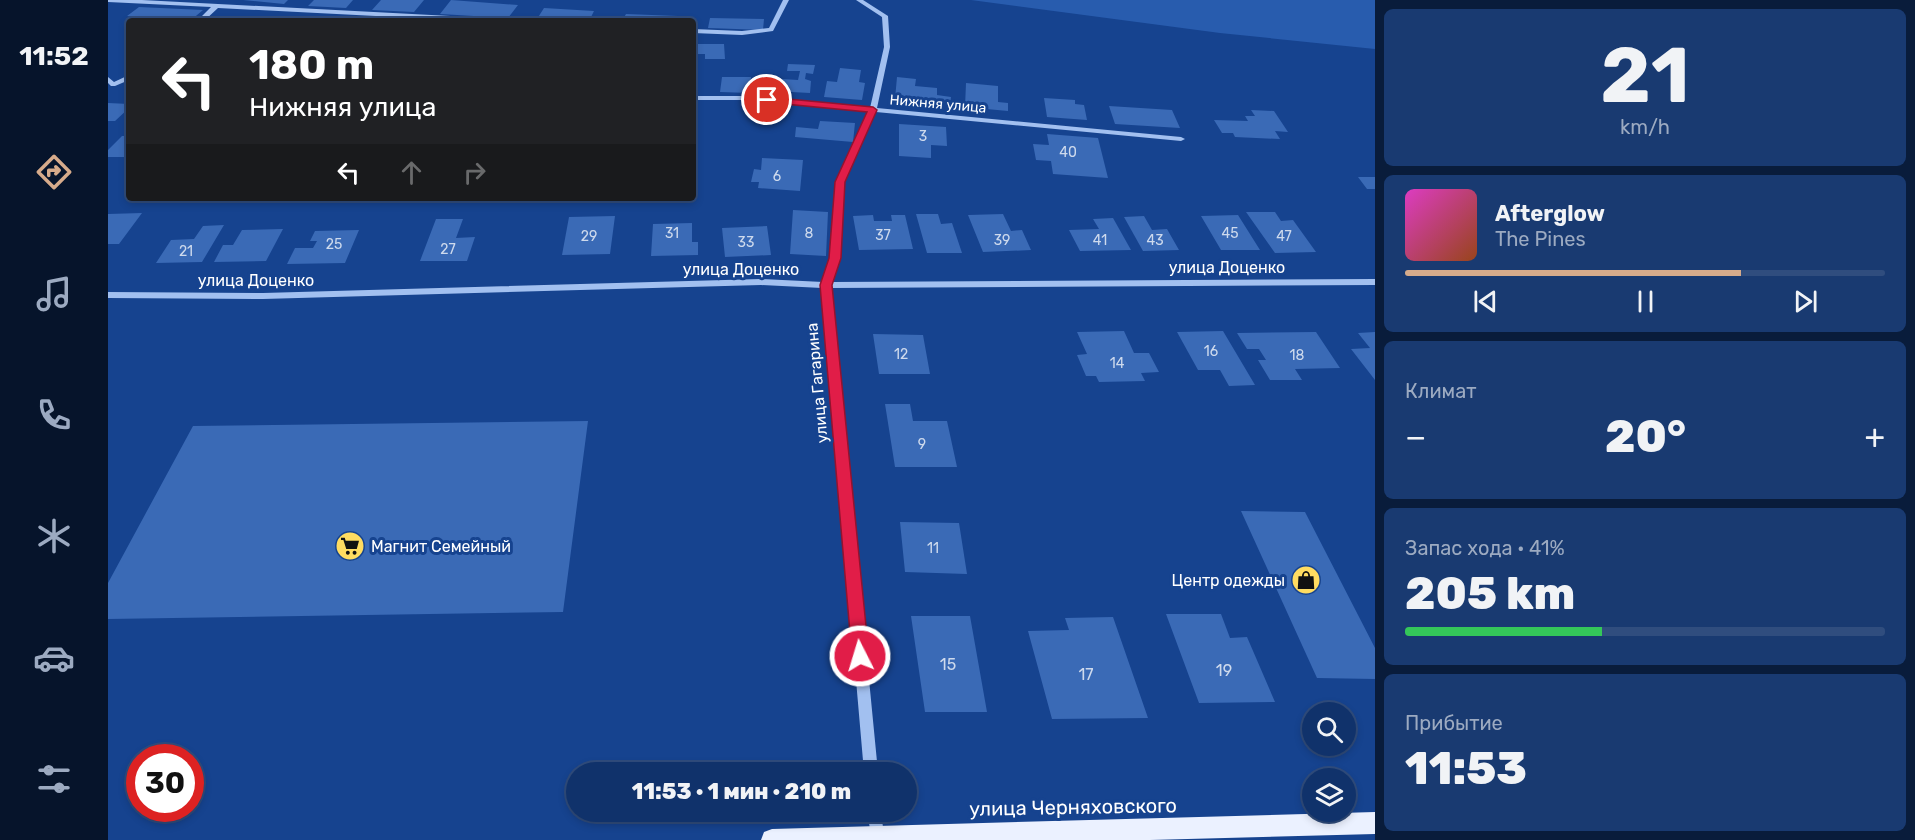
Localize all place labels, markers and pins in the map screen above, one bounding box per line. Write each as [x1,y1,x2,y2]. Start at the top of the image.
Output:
pin [741,74,792,125]
supermarket icon: Магнит Семейный [334,530,366,562]
place label: Магнит Семейный [371,537,511,556]
shop icon: Центр одежды [1290,564,1322,596]
place label: Центр одежды [1172,571,1285,590]

